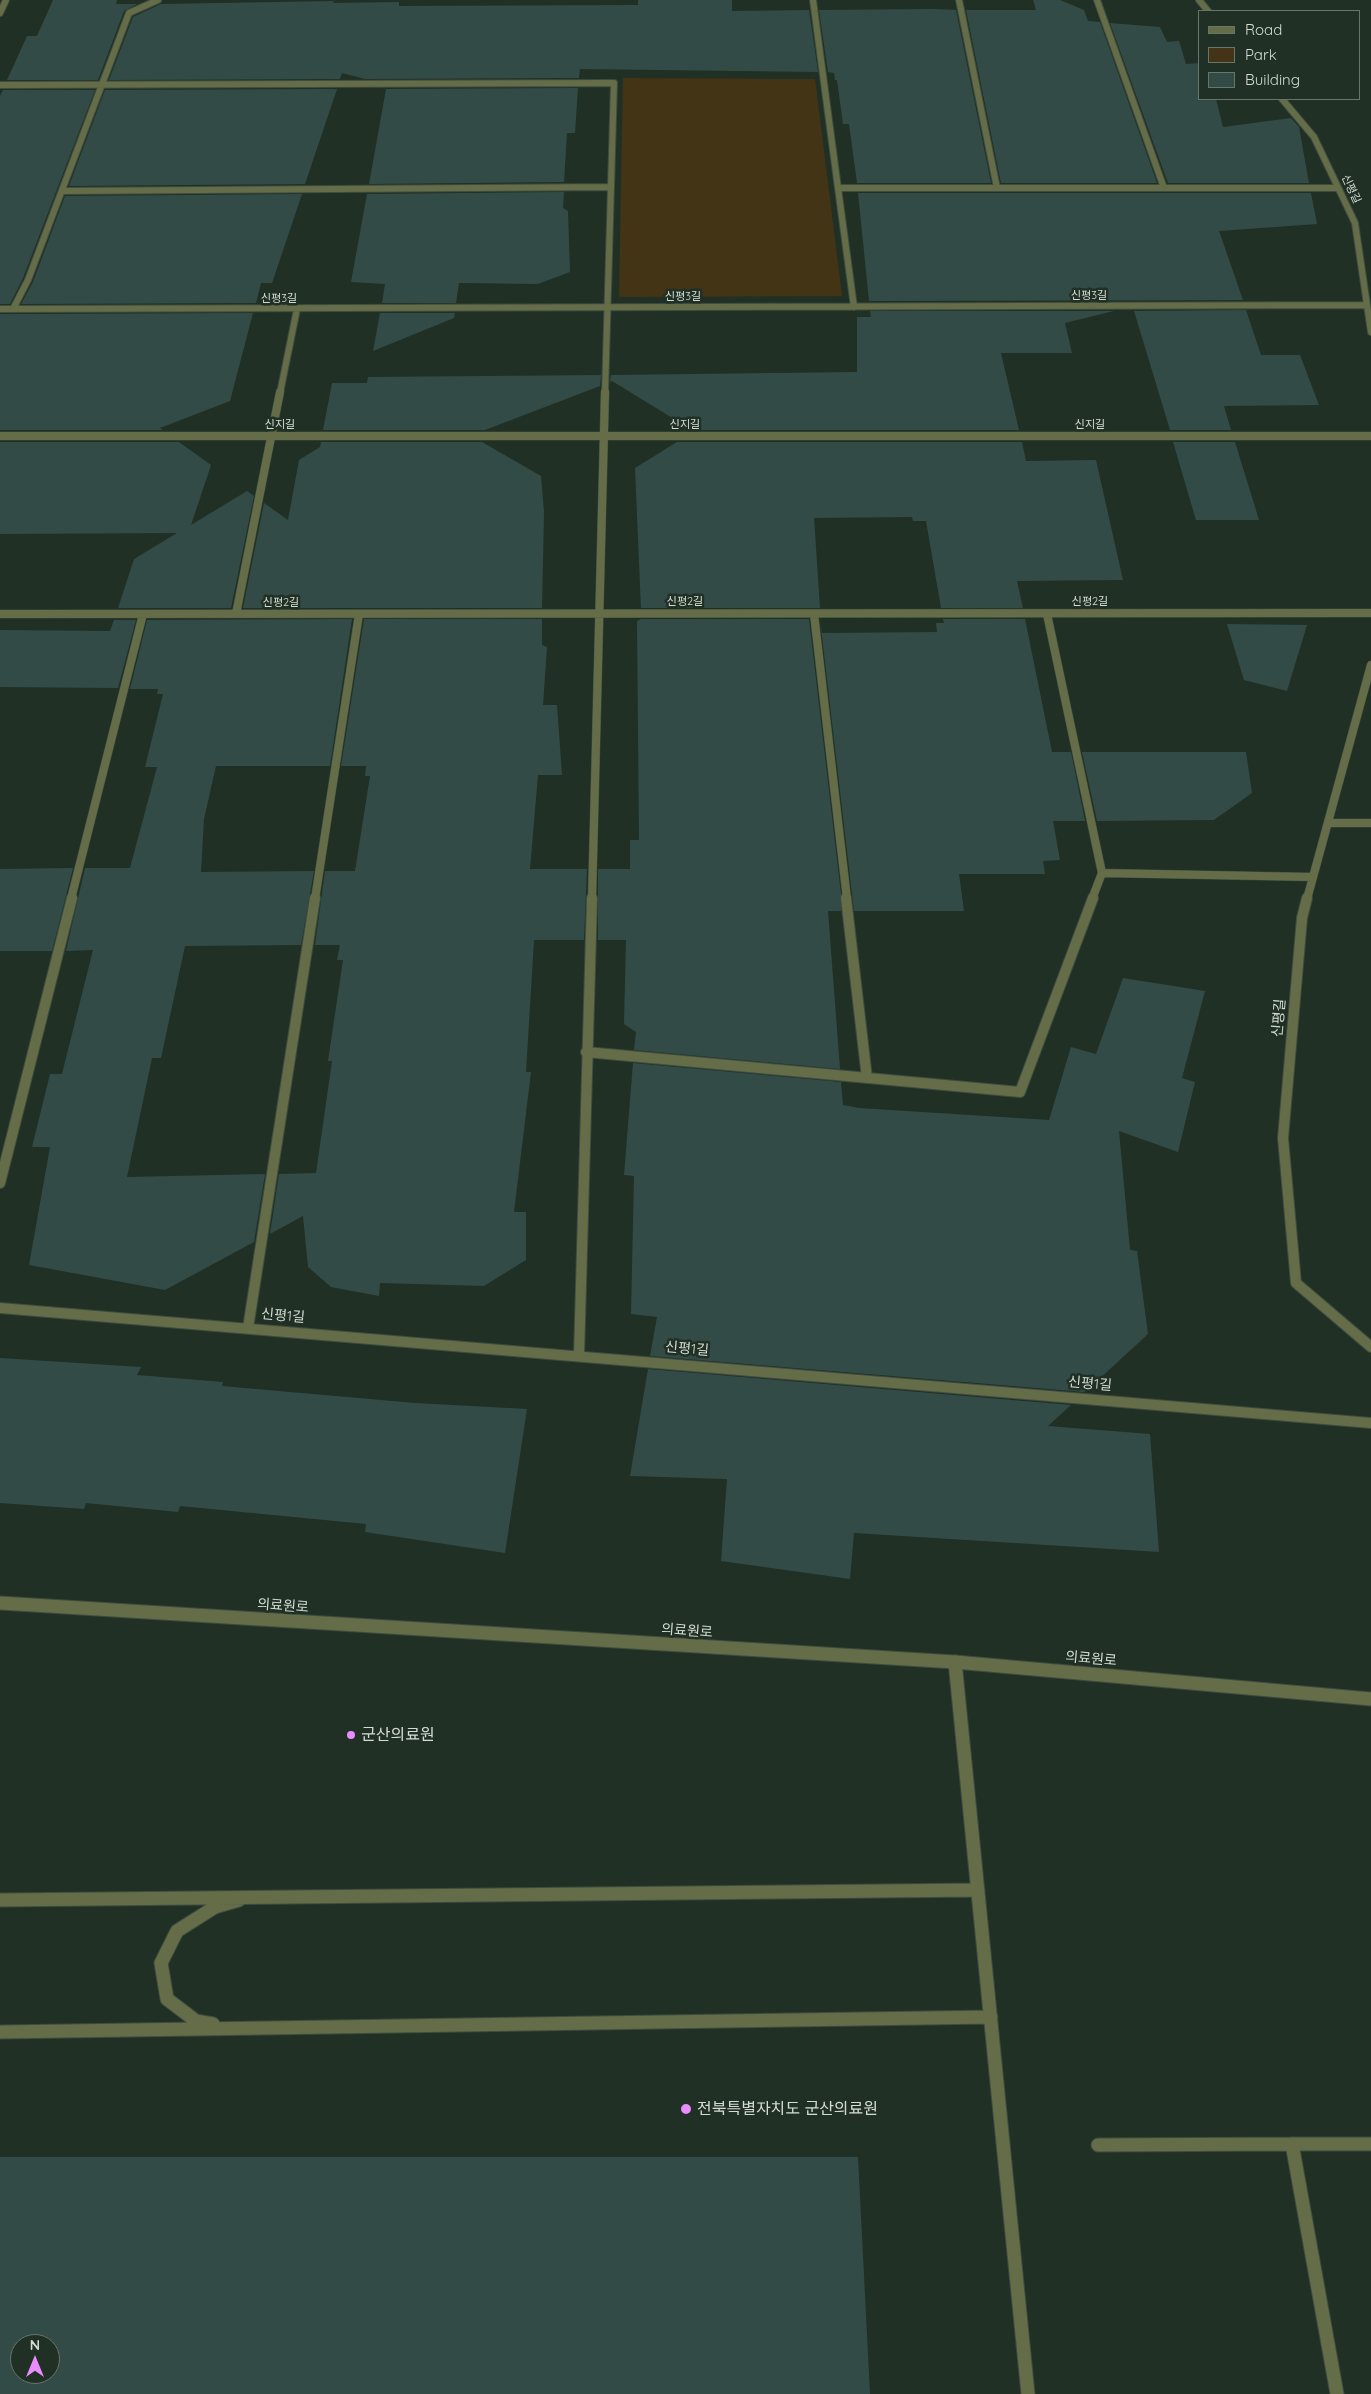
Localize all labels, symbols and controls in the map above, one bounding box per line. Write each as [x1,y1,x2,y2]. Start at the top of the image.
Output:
legend [1198,10,1361,100]
text: Road [1245,20,1282,39]
text: Park [1245,45,1277,64]
text: Building [1245,70,1300,89]
street label: 신평길 [1339,172,1363,206]
street label: 신평3길 [1071,289,1107,303]
street label: 신평3길 [665,290,701,304]
street label: 신평3길 [261,292,297,306]
street label: 신지길 [265,418,295,432]
street label: 신지길 [670,418,700,432]
street label: 신지길 [1075,418,1105,432]
street label: 신평2길 [667,595,703,609]
street label: 신평2길 [1072,595,1108,609]
street label: 신평2길 [263,596,299,610]
street label: 신평길 [1269,998,1289,1038]
street label: 신평1길 [260,1306,306,1326]
street label: 신평1길 [664,1339,710,1359]
street label: 신평1길 [1067,1374,1113,1394]
street label: 의료원로 [257,1596,309,1616]
street label: 의료원로 [661,1621,713,1641]
street label: 의료원로 [1065,1648,1117,1670]
place label: 군산의료원 [361,1725,435,1745]
marker: 군산의료원 [345,1729,357,1741]
place label: 전북특별자치도 군산의료원 [697,2099,878,2119]
marker: 전북특별자치도 군산의료원 [679,2102,693,2116]
north arrow [10,2334,60,2384]
text: N [30,2336,40,2354]

